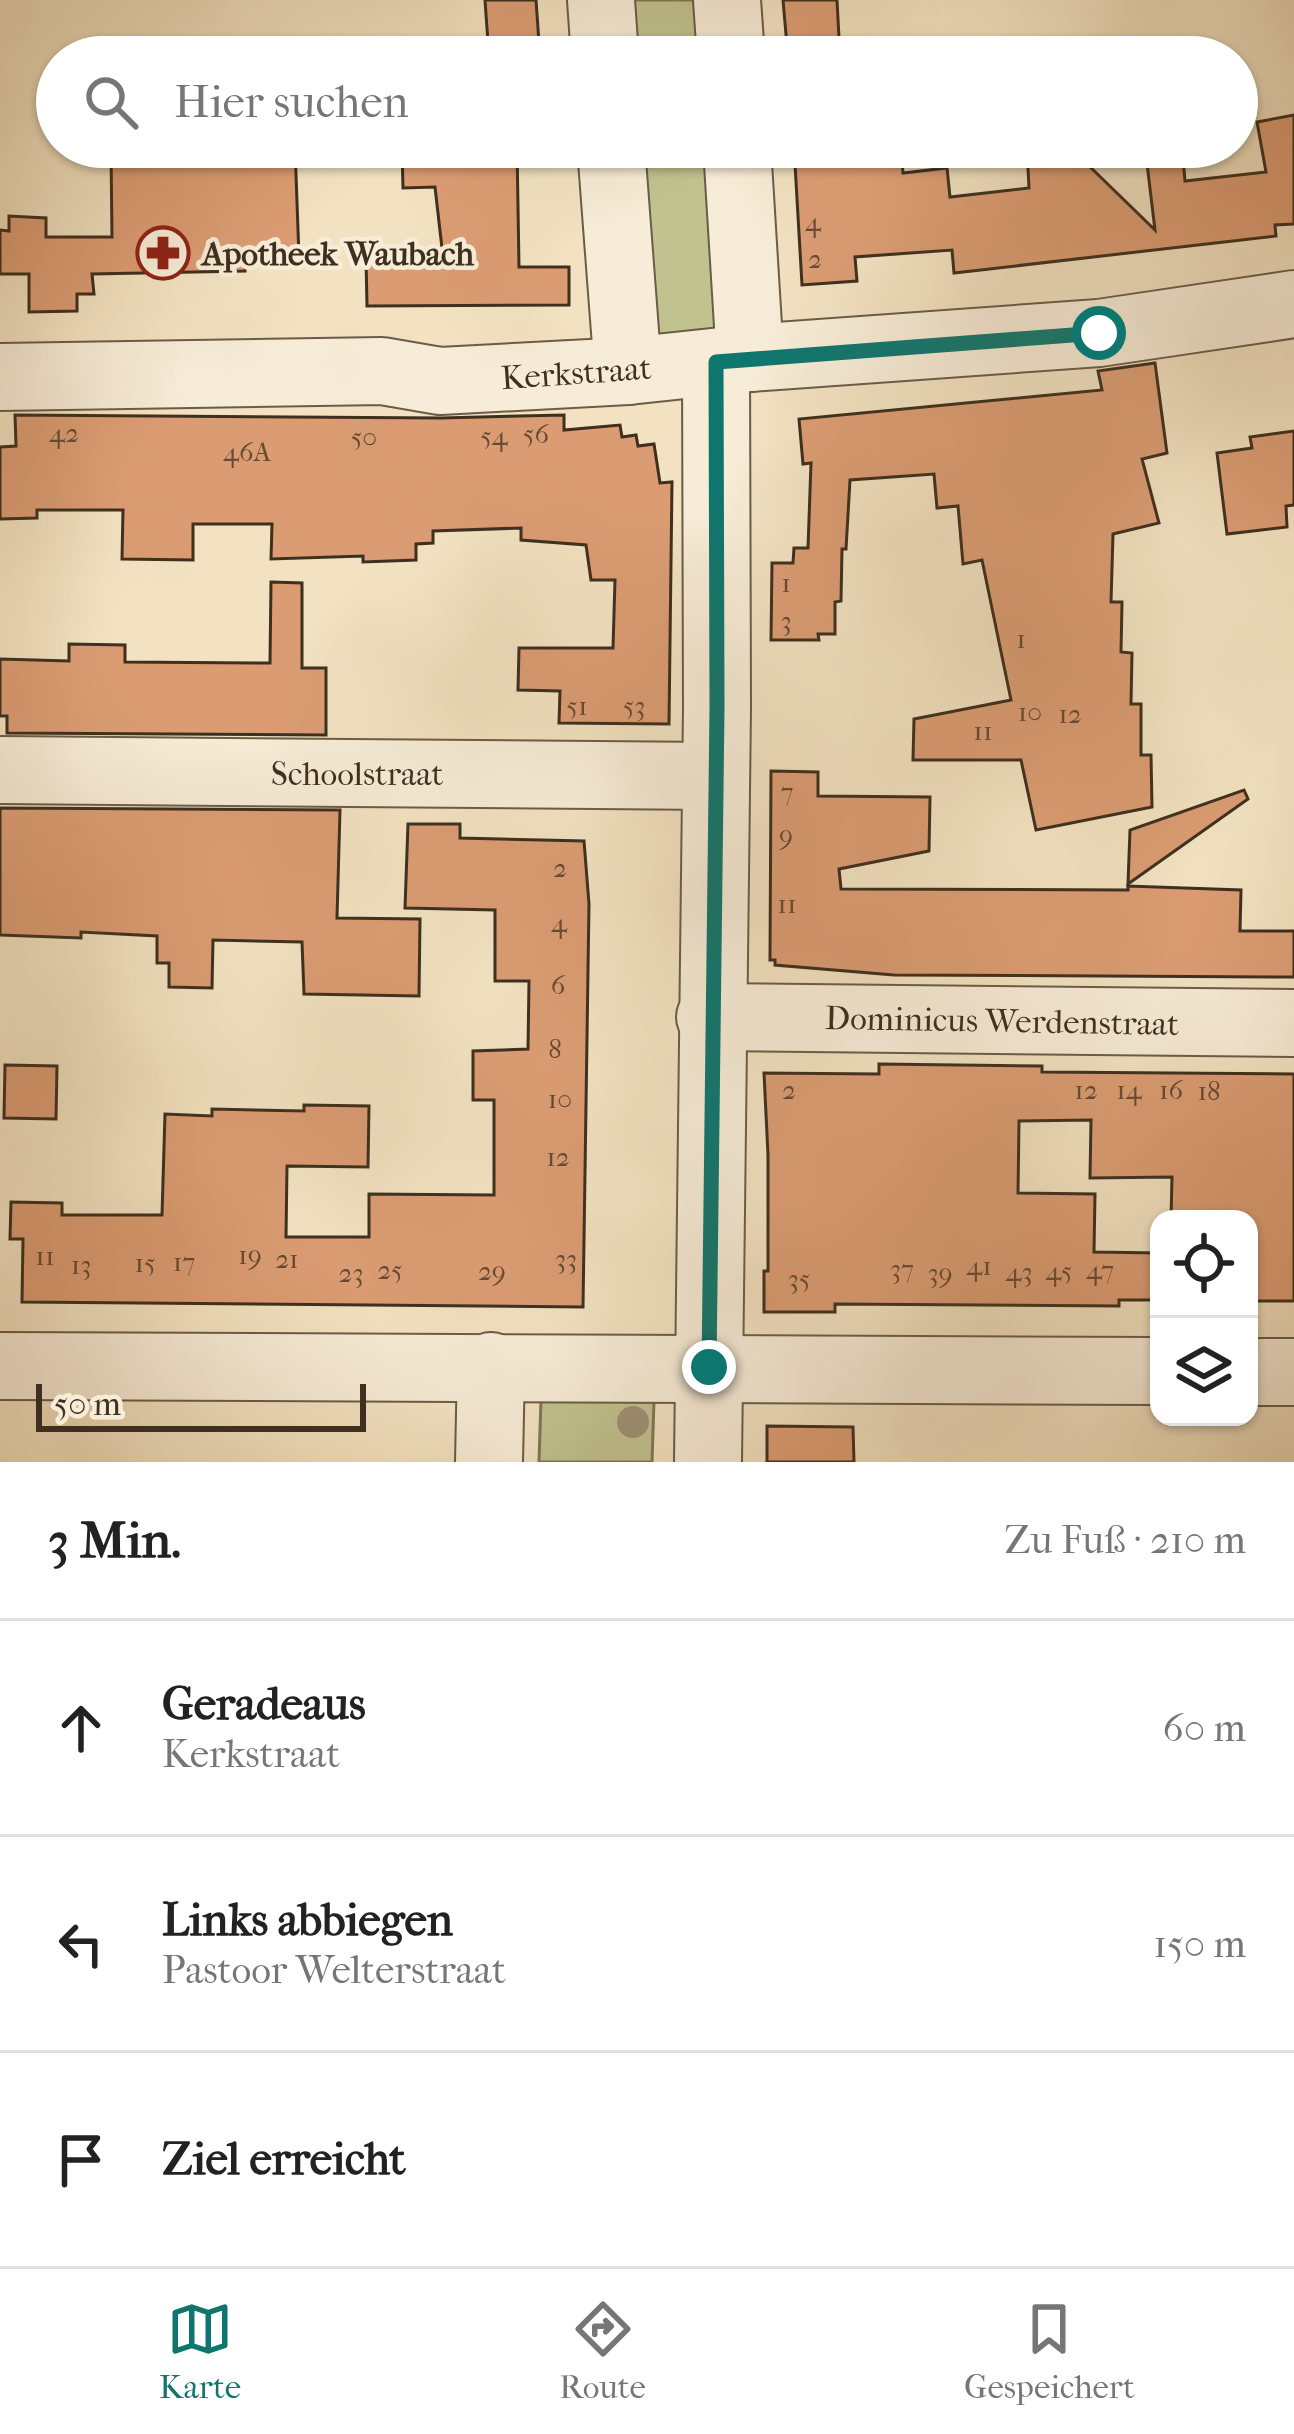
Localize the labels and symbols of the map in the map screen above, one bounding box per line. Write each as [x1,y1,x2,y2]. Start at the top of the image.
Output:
house number: 4 [805,206,822,238]
pharmacy icon: Apotheek Waubach [135,225,191,281]
place label: Apotheek Waubach [200,235,474,274]
house number: 2 [808,243,822,275]
route start [1072,306,1126,360]
street label: Kerkstraat [500,349,653,398]
house number: 42 [49,417,79,449]
house number: 56 [523,418,550,450]
house number: 54 [480,420,509,452]
house number: 50 [351,421,377,453]
house number: 46A [223,436,272,468]
house number: 1 [781,567,791,599]
house number: 3 [780,605,792,637]
house number: 1 [1016,623,1026,655]
house number: 51 [566,690,588,722]
house number: 53 [623,690,645,722]
house number: 10 [1018,696,1042,728]
house number: 12 [1058,698,1082,730]
house number: 11 [973,715,993,747]
street label: Schoolstraat [271,755,443,794]
house number: 7 [780,776,794,808]
house number: 9 [779,819,793,851]
house number: 2 [553,852,567,884]
house number: 11 [777,888,797,920]
house number: 4 [551,907,568,939]
house number: 6 [551,969,566,1001]
street label: Dominicus Werdenstraat [825,999,1180,1044]
house number: 8 [548,1033,562,1065]
house number: 2 [782,1074,796,1106]
house number: 12 [1074,1074,1098,1106]
house number: 14 [1116,1074,1143,1106]
house number: 16 [1159,1074,1183,1106]
house number: 18 [1197,1075,1221,1107]
house number: 10 [548,1083,572,1115]
house number: 12 [546,1141,570,1173]
house number: 19 [238,1239,262,1271]
house number: 11 [35,1240,55,1272]
house number: 21 [275,1243,299,1275]
house number: 33 [555,1243,577,1275]
house number: 17 [173,1246,195,1278]
house number: 15 [134,1247,156,1279]
house number: 13 [71,1249,91,1281]
house number: 41 [966,1250,992,1282]
house number: 37 [890,1253,914,1285]
house number: 25 [377,1254,403,1286]
house number: 47 [1086,1254,1114,1286]
house number: 29 [478,1255,506,1287]
house number: 45 [1046,1255,1072,1287]
house number: 43 [1005,1256,1033,1288]
house number: 23 [339,1257,363,1289]
house number: 39 [927,1257,953,1289]
house number: 35 [788,1263,810,1295]
route end [682,1340,736,1394]
scale bar [36,1378,366,1431]

